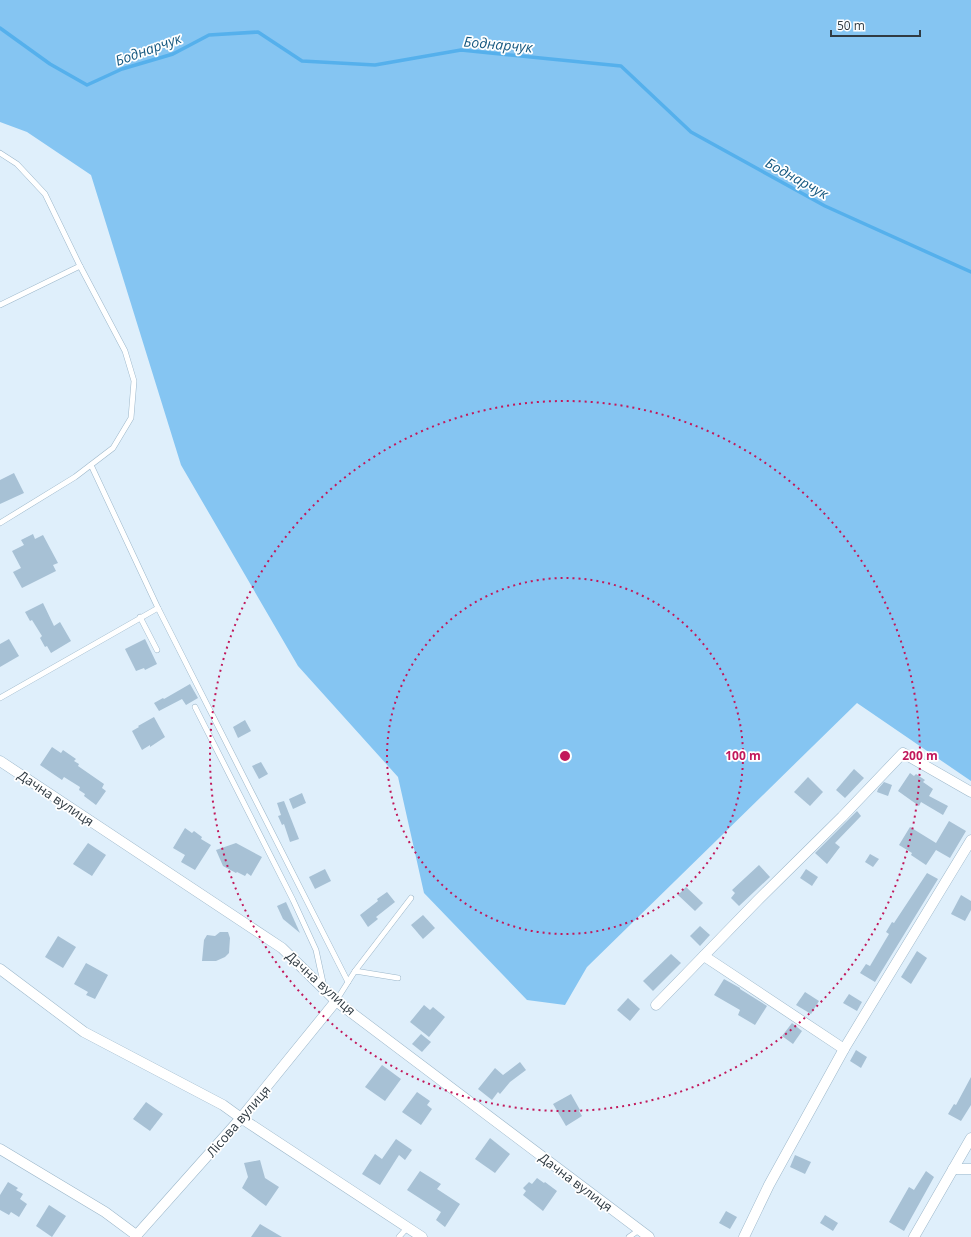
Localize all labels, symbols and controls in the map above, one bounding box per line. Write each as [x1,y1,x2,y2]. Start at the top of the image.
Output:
scale bar [831,12,920,38]
text: 50 m [837,17,865,34]
water label: Боднарчук [112,28,185,70]
water label: Боднарчук [463,32,534,57]
water label: Боднарчук [762,153,833,204]
text: 100 m [725,747,761,764]
text: 200 m [902,747,938,764]
centre of rings [558,749,572,763]
street label: Дачна вулиця [15,766,97,830]
street label: Дачна вулиця [282,947,360,1019]
street label: Лісова вулиця [202,1081,274,1161]
street label: Дачна вулиця [535,1148,617,1216]

